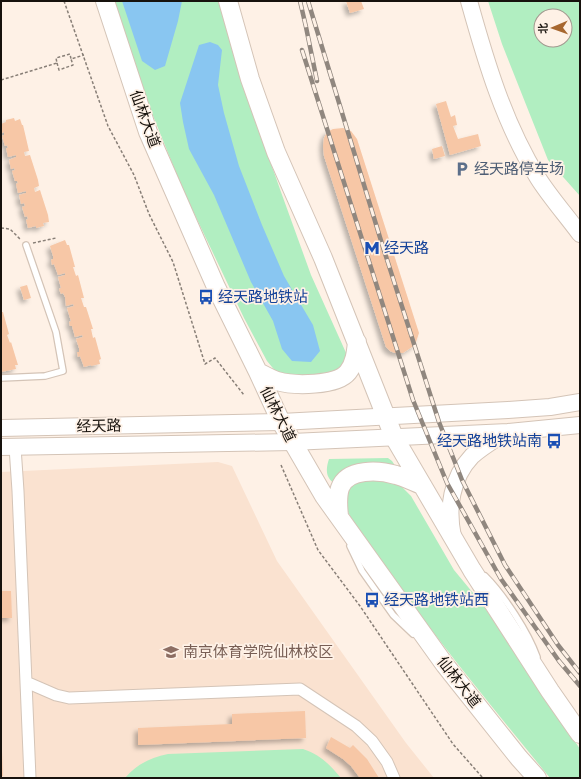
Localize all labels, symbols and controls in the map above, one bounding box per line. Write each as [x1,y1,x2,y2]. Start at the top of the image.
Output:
north arrow [533,8,573,48]
text: 北 [535,23,551,34]
street label: 仙林大道 [124,87,166,151]
place label: 经天路停车场 [474,158,564,180]
parking icon: 经天路停车场 [453,160,471,178]
place label: 经天路 [384,237,429,259]
metro station icon: 经天路 [363,239,381,257]
place label: 经天路地铁站 [218,286,308,308]
bus stop icon: 经天路地铁站 [197,288,215,306]
street label: 仙林大道 [255,382,301,446]
street label: 经天路 [76,415,122,437]
place label: 经天路地铁站南 [437,430,542,452]
bus stop icon: 经天路地铁站南 [545,432,563,450]
place label: 经天路地铁站西 [384,589,489,611]
bus stop icon: 经天路地铁站西 [363,591,381,609]
place label: 南京体育学院仙林校区 [183,641,333,663]
school or university icon: 南京体育学院仙林校区 [162,643,180,661]
street label: 仙林大道 [432,652,486,712]

